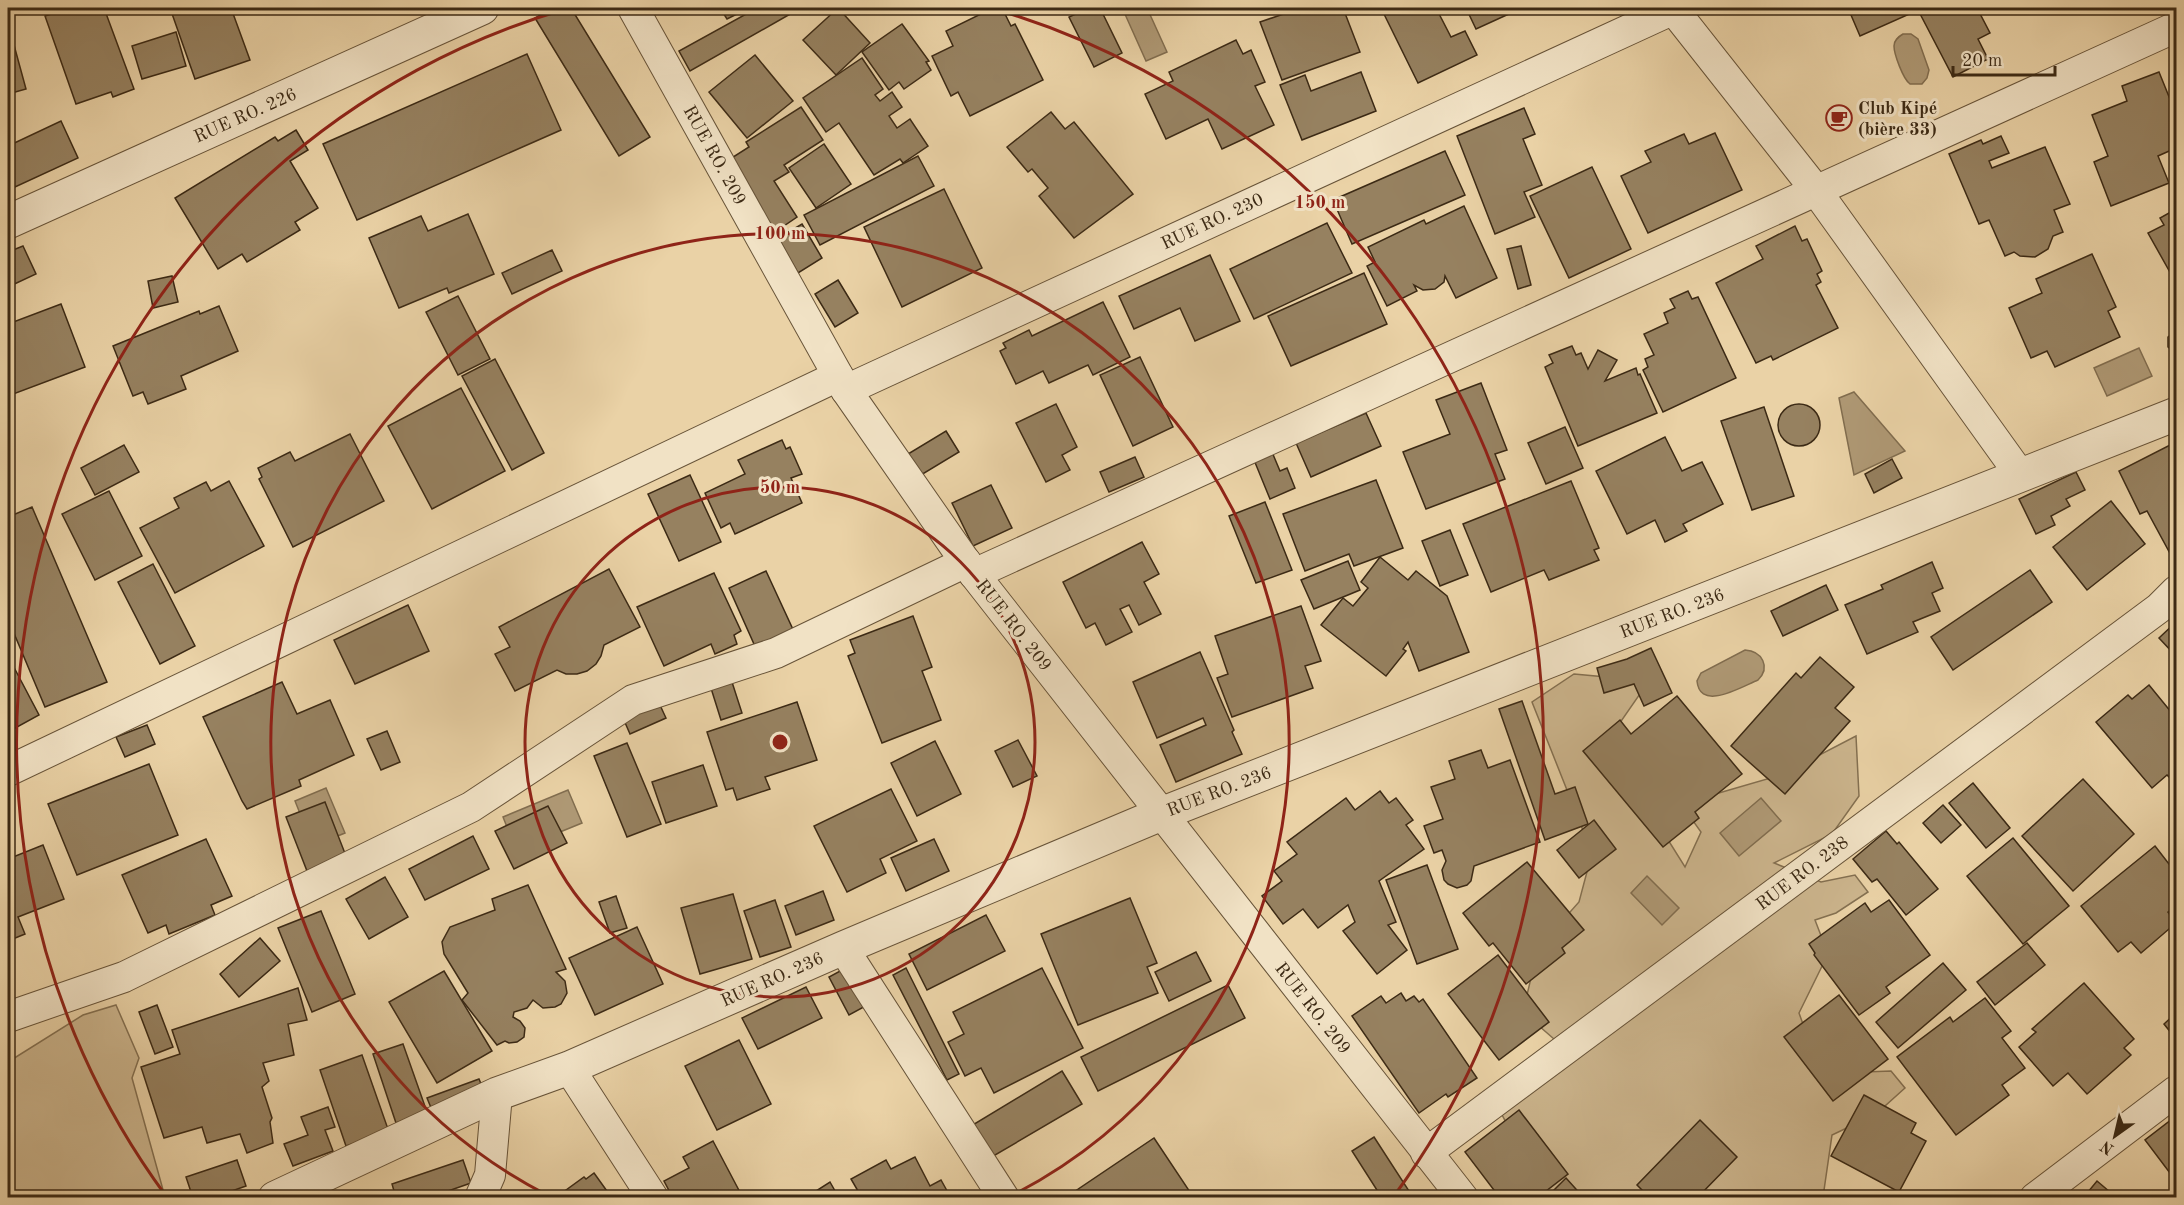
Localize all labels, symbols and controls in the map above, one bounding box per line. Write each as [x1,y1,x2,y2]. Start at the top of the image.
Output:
scale bar [1953,39,2055,77]
text: 20 m [1962,52,2002,70]
street label: RUE RO. 226 [191,85,300,147]
place label: Club Kipé (bière 33) [1858,100,1937,139]
street label: RUE RO. 209 [679,103,749,208]
cafe icon: Club Kipé (bière 33) [1824,103,1854,133]
street label: RUE RO. 230 [1158,190,1266,253]
text: 150 m [1295,194,1345,212]
text: 100 m [755,225,805,243]
text: 50 m [760,479,800,497]
street label: RUE RO. 209 [972,576,1054,675]
street label: RUE RO. 236 [1617,586,1727,642]
centre of rings [770,732,790,752]
street label: RUE RO. 236 [1164,764,1274,820]
street label: RUE RO. 238 [1753,833,1852,914]
street label: RUE RO. 236 [718,949,827,1011]
street label: RUE RO. 209 [1271,959,1353,1058]
north arrow [2085,1106,2145,1166]
text: N [2098,1136,2117,1157]

